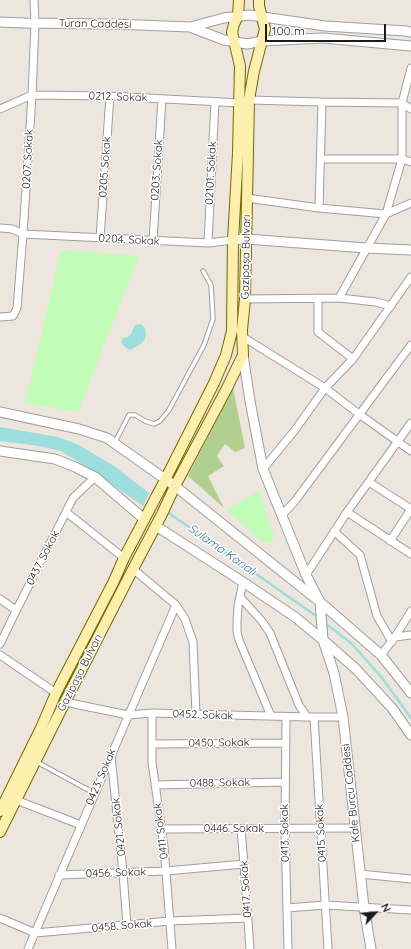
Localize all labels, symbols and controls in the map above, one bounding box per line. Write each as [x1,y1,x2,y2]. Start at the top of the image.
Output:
scale bar [267,16,388,42]
street label: Turan Caddesi [59,17,131,31]
text: 100 m [272,23,305,38]
street label: 0212. Sokak [88,89,148,105]
street label: 0207. Sokak [20,129,36,189]
street label: 0205. Sokak [96,136,114,198]
street label: 0203. Sokak [148,139,166,201]
street label: 02101. Sokak [203,141,219,205]
street label: Gazipaşa Bulvarı [239,214,253,300]
street label: 0204. Sokak [98,232,160,248]
water label: Sulama Kanalı [185,521,259,579]
street label: 0437. Sokak [24,529,62,587]
street label: Gazipaşa Bulvarı [55,632,105,714]
street label: 0452. Sokak [172,707,234,723]
street label: 0450. Sokak [188,736,250,750]
street label: Kale Burcu Caddesi [339,743,363,843]
street label: 0423. Sokak [83,747,119,807]
street label: 0488. Sokak [190,776,250,790]
street label: 0421. Sokak [109,797,129,857]
street label: 0411. Sokak [151,802,171,860]
street label: 0413. Sokak [278,804,292,862]
street label: 0415. Sokak [313,804,329,862]
street label: 0446. Sokak [204,822,264,836]
street label: 0417. Sokak [237,860,255,918]
street label: 0456. Sokak [86,865,146,881]
north arrow [355,893,395,933]
text: N [378,901,394,914]
street label: 0458. Sokak [91,917,153,935]

